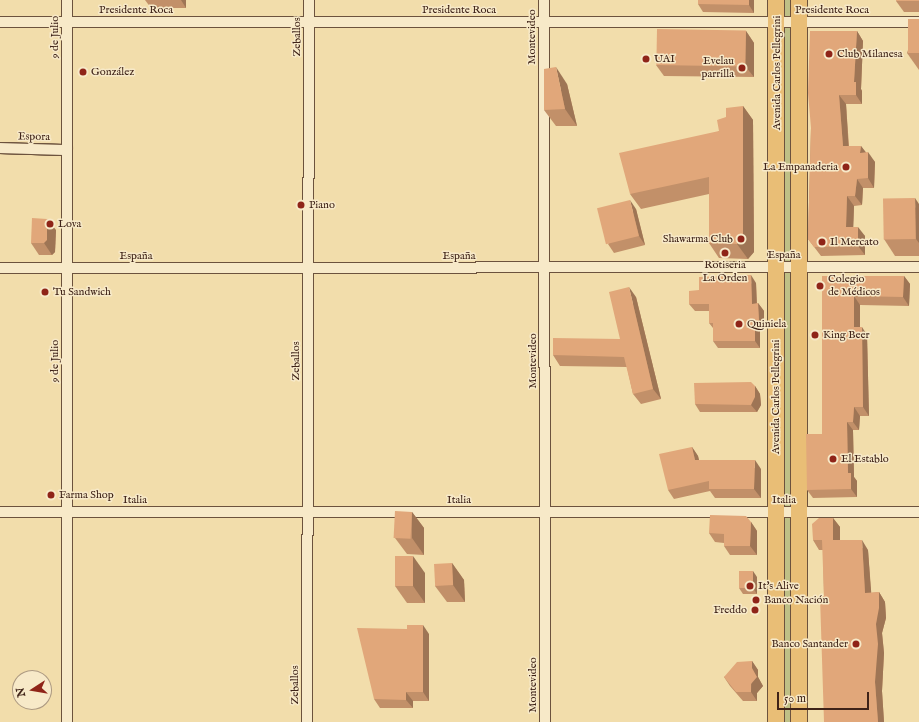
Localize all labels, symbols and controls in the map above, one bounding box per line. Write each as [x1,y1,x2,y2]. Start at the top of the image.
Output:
street label: Presidente Roca [99,3,173,17]
street label: Presidente Roca [422,3,496,17]
street label: Presidente Roca [795,3,869,17]
street label: Montevideo [525,9,539,65]
street label: 9 de Julio [48,16,62,58]
street label: Avenida Carlos Pellegrini [770,16,784,130]
street label: Zeballos [290,17,304,57]
place label: Club Milanesa [837,47,902,61]
marker: Club Milanesa [824,49,834,59]
place label: UAI [654,52,675,66]
marker: UAI [641,54,651,64]
place label: Evelau parrilla [701,55,734,81]
marker: Evelau parrilla [737,63,747,73]
place label: González [91,65,134,79]
marker: González [78,67,88,77]
street label: Espora [18,130,50,144]
place label: La Empanaderia [763,160,838,174]
marker: La Empanaderia [841,162,851,172]
place label: Piano [309,198,335,212]
marker: Piano [296,200,306,210]
place label: Lova [58,217,81,231]
marker: Lova [45,219,55,229]
place label: Shawarma Club [663,232,733,246]
marker: Shawarma Club [736,234,746,244]
place label: Il Mercato [830,235,879,249]
marker: Il Mercato [817,237,827,247]
marker: Rotiseria La Orden [720,248,730,258]
street label: España [768,248,800,262]
street label: España [120,249,152,263]
street label: España [443,249,475,263]
place label: Rotiseria La Orden [703,259,747,285]
place label: Colegio de Médicos [828,273,880,299]
marker: Colegio de Médicos [815,281,825,291]
place label: Tu Sandwich [53,285,111,299]
marker: Tu Sandwich [40,287,50,297]
place label: Quiniela [747,317,786,331]
marker: Quiniela [734,319,744,329]
place label: King Beer [823,328,870,342]
marker: King Beer [810,330,820,340]
street label: Montevideo [526,333,540,389]
street label: 9 de Julio [48,340,62,382]
street label: Avenida Carlos Pellegrini [769,340,783,454]
street label: Zeballos [289,341,303,381]
place label: El Establo [841,452,889,466]
marker: El Establo [828,454,838,464]
place label: Farma Shop [59,488,114,502]
marker: Farma Shop [46,490,56,500]
street label: Italia [123,493,147,507]
street label: Italia [447,493,471,507]
street label: Italia [772,493,796,507]
place label: It's Alive [758,579,799,593]
marker: It's Alive [745,581,755,591]
place label: Banco Nación [764,593,828,607]
marker: Banco Nación [751,595,761,605]
place label: Freddo [713,603,747,617]
marker: Freddo [750,605,760,615]
place label: Banco Santander [771,637,848,651]
marker: Banco Santander [851,639,861,649]
street label: Montevideo [526,657,540,713]
street label: Zeballos [288,665,302,705]
north arrow [12,670,52,710]
scale bar [779,684,871,710]
text: N [13,686,29,698]
text: 50 m [784,691,806,706]

